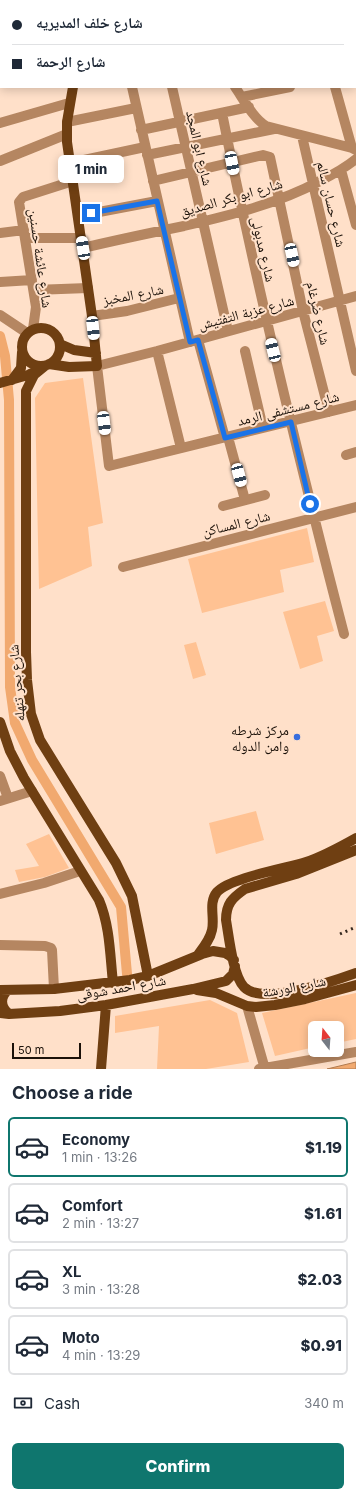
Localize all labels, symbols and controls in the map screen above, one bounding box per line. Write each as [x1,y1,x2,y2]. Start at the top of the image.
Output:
text: شارع خلف المديريه [36,13,143,32]
text: شارع الرحمة [36,52,105,71]
street label: شارع ابو المجد [181,109,217,188]
car [224,150,240,176]
callout: 1 min [58,155,124,183]
street label: شارع حسان سالم [312,159,350,249]
text: 1 min [75,161,107,177]
street label: شارع ابو بكر الصديق [178,174,285,222]
route end [82,204,100,222]
street label: شارع عائشة حسنين [24,207,56,309]
street label: شارع مدبولى [246,215,280,284]
car [75,235,91,261]
car [284,242,300,268]
street label: شارع المخبز [100,280,165,310]
street label: شارع ضرغام [301,280,335,347]
street label: شارع عزبة التفتيش [196,291,296,335]
car [86,315,100,341]
car [264,337,282,363]
street label: شارع مستشفى الرمد [235,387,341,431]
car [97,410,111,436]
car [230,462,248,488]
route start [301,495,319,513]
street label: شارع المساكن [200,506,272,542]
street label: شارع بحر تنهله [4,644,30,722]
place label: مركز شرطه وامن الدوله [231,721,289,755]
marker: مركز شرطه وامن الدوله [292,732,302,742]
street label: شارع احمد شوقى [75,971,167,1005]
street label: شارع الورشة [261,972,328,1002]
north arrow [308,1021,344,1057]
map controls [308,1021,344,1057]
scale bar [12,1041,81,1060]
text: 50 m [18,1043,44,1057]
text: Choose a ride [12,1082,133,1103]
icon: car [14,1129,50,1165]
text: Economy [62,1130,130,1149]
text: $1.19 [305,1138,342,1157]
text: 1 min · 13:26 [62,1149,137,1165]
icon: car [14,1195,50,1231]
text: Comfort [62,1196,123,1215]
text: $1.61 [304,1204,342,1223]
text: 2 min · 13:27 [62,1215,139,1231]
icon: car [14,1261,50,1297]
text: XL [62,1262,82,1281]
text: $2.03 [297,1270,342,1289]
text: 3 min · 13:28 [62,1281,140,1297]
icon: car [14,1327,50,1363]
text: Moto [62,1328,100,1347]
text: $0.91 [301,1336,342,1355]
text: 4 min · 13:29 [62,1347,140,1363]
icon: cash [12,1392,34,1414]
text: Cash [44,1394,80,1413]
text: 340 m [304,1395,344,1411]
button: Confirm [12,1443,344,1489]

